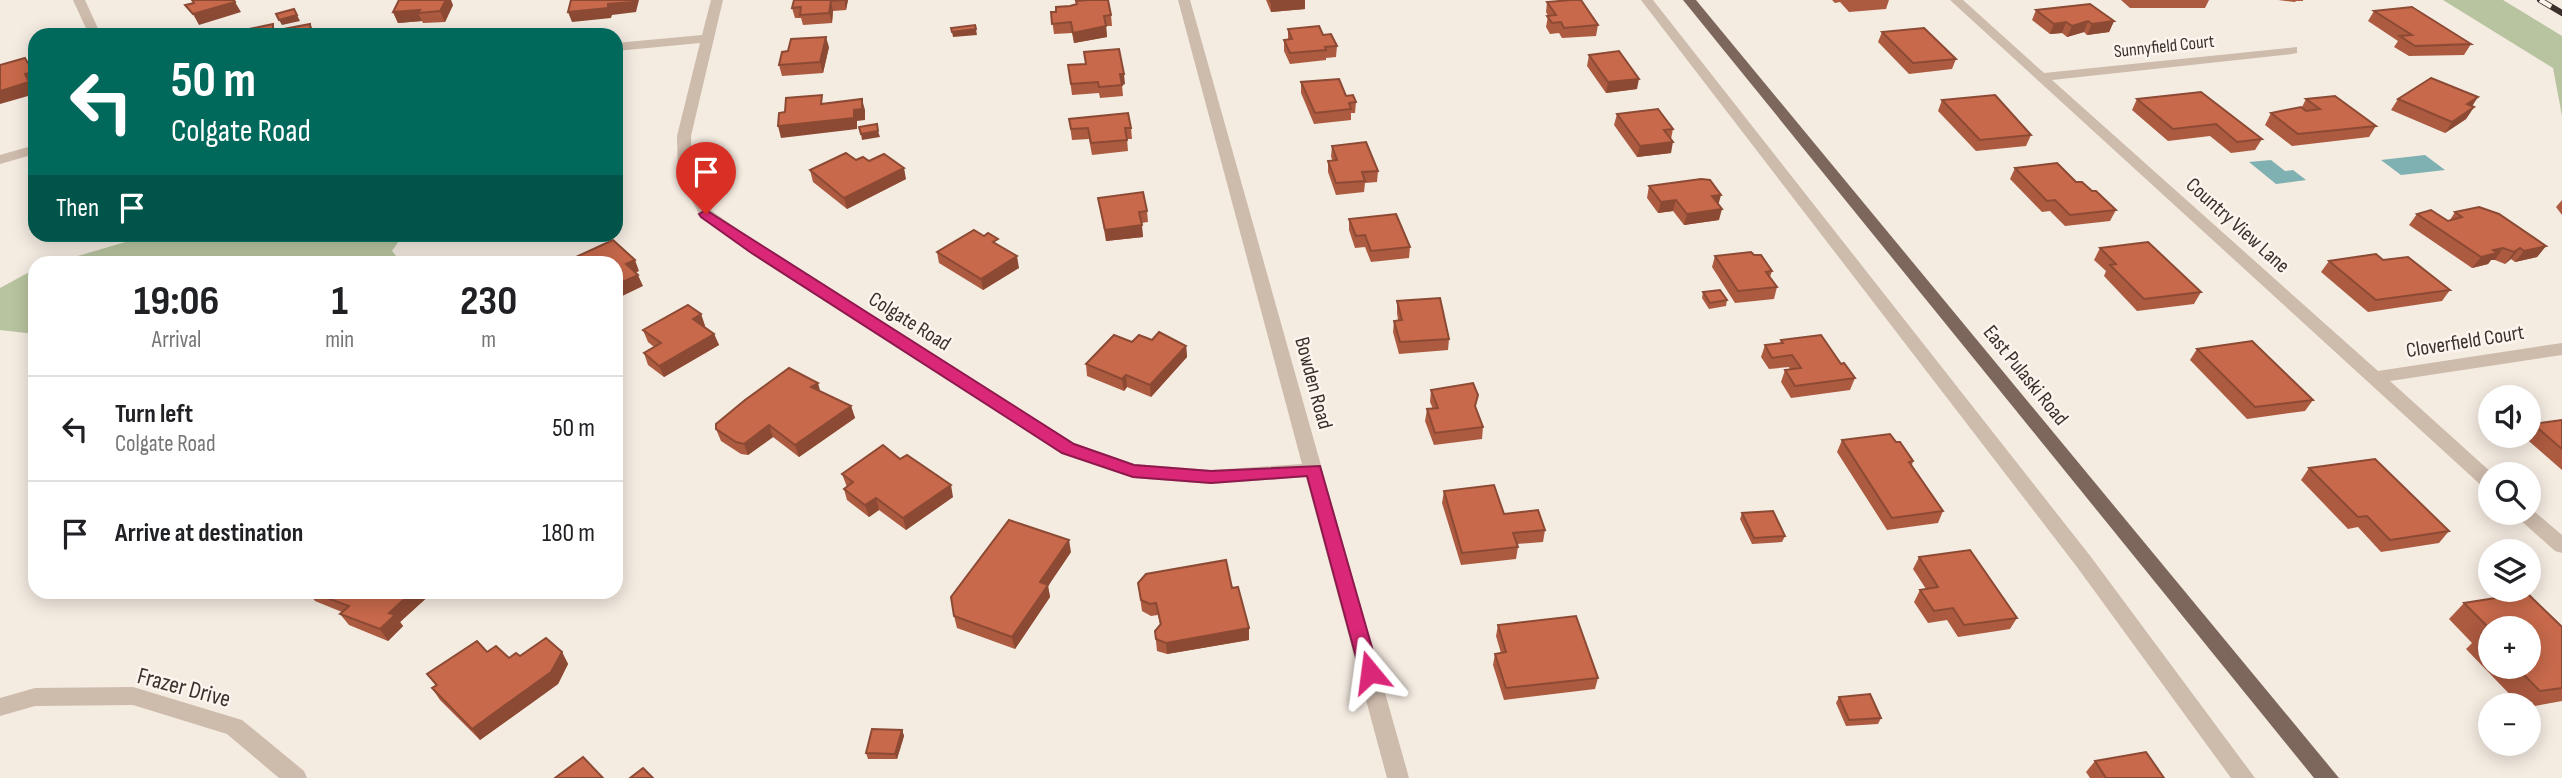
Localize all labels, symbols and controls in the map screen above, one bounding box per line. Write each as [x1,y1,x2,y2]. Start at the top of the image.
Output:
street label: Sunnyfield Court [2113,31,2216,62]
text: 50 m [171,52,256,111]
icon: left [56,56,147,147]
text: Colgate Road [171,112,311,151]
pin [676,142,736,214]
icon: arrive [687,153,725,191]
street label: Country View Lane [2181,172,2295,278]
icon: arrive [113,189,151,227]
text: Then [56,193,99,224]
text: 19:06 [134,276,219,327]
text: 1 [331,276,348,327]
text: 230 [460,276,517,327]
street label: Colgate Road [864,286,955,356]
street label: East Pulaski Road [1978,320,2073,430]
street label: Cloverfield Court [2404,320,2526,363]
text: Arrival [152,326,201,354]
text: min [325,326,354,354]
text: m [481,326,496,354]
street label: Bowden Road [1289,334,1338,432]
map controls [2478,385,2541,756]
button: sound [2478,385,2541,448]
text: Turn left [115,399,193,430]
icon: left [56,410,94,448]
text: 50 m [552,413,595,444]
text: Colgate Road [115,430,216,458]
button: search [2478,462,2541,525]
icon: arrive [56,515,94,553]
text: Arrive at destination [115,518,303,549]
text: 180 m [542,518,595,549]
button: layers [2478,539,2541,602]
button: + [2478,616,2541,679]
position arrow [1333,635,1407,709]
street label: Frazer Drive [134,661,234,714]
button: − [2478,693,2541,756]

